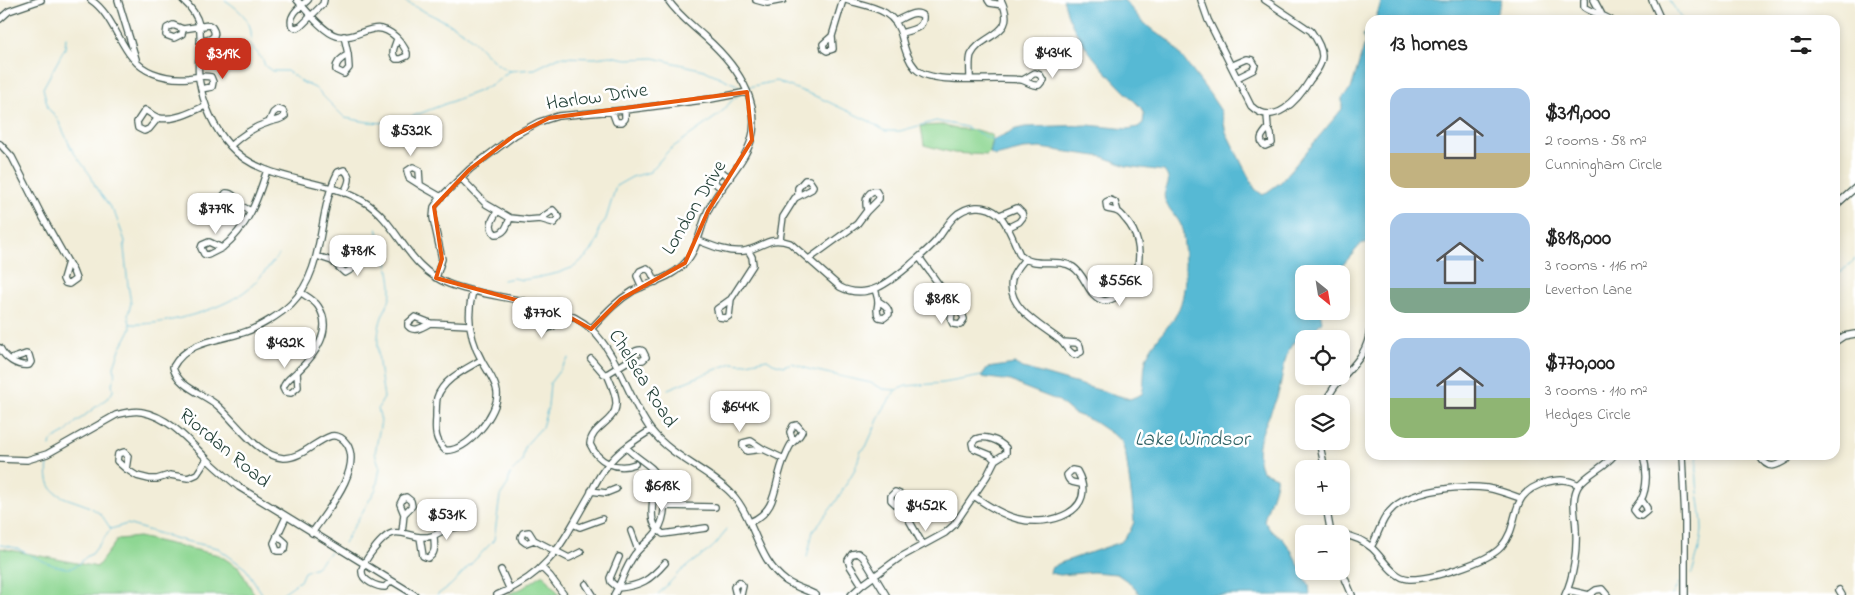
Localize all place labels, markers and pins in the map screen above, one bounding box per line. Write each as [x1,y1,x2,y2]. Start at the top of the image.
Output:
pin: $434K [1018,36,1088,79]
pin: $319K [188,38,258,80]
pin: $532K [376,114,446,157]
pin: $779K [181,192,251,235]
pin: $781K [323,234,393,277]
pin: $556K [1085,264,1155,307]
pin: $818K [907,282,977,325]
pin: $770K [507,296,577,339]
pin: $432K [250,326,320,369]
pin: $644K [705,390,775,433]
pin: $618K [627,470,697,512]
pin: $452K [891,490,961,532]
pin: $531K [412,498,482,541]

